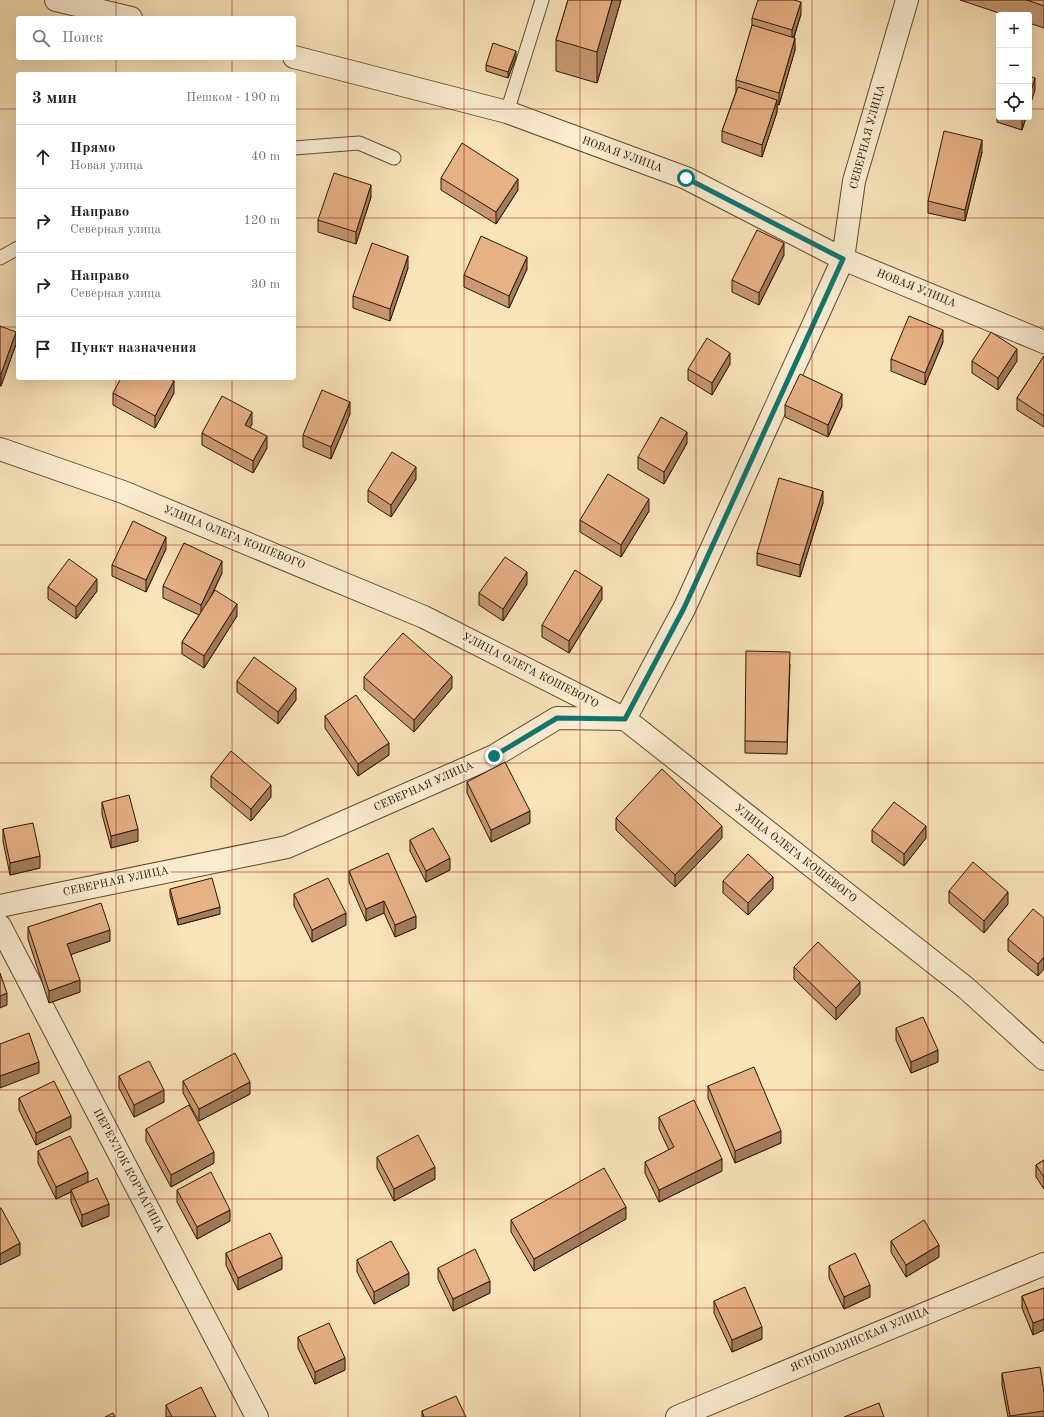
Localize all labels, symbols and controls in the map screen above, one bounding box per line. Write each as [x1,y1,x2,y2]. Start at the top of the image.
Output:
map controls [996,12,1032,120]
button: + [996,12,1032,48]
search box [16,16,296,60]
icon: search [30,27,52,49]
text: Поиск [62,31,103,46]
button: − [996,48,1032,84]
street label: СЕВЕРНАЯ УЛИЦА [849,83,887,190]
button: locate [996,84,1032,120]
text: 3 мин [32,90,77,107]
text: Пешком · 190 m [186,91,280,104]
street label: НОВАЯ УЛИЦА [580,135,664,175]
text: Прямо [70,141,116,156]
icon: ahead [32,146,54,168]
text: 40 m [251,150,280,163]
text: Новая улица [70,159,143,172]
route start [677,169,695,187]
text: Направо [70,205,129,220]
icon: right [32,210,54,232]
text: 120 m [243,214,280,227]
text: Северная улица [70,223,161,236]
street label: НОВАЯ УЛИЦА [875,268,958,310]
text: Направо [70,269,129,284]
icon: right [32,274,54,296]
text: 30 m [251,278,280,291]
text: Северная улица [70,287,161,300]
icon: arrive [32,338,54,360]
text: Пункт назначения [70,341,197,356]
street label: УЛИЦА ОЛЕГА КОШЕВОГО [162,504,307,572]
street label: УЛИЦА ОЛЕГА КОШЕВОГО [460,632,600,710]
route end [485,747,503,765]
street label: СЕВЕРНАЯ УЛИЦА [373,760,476,814]
street label: УЛИЦА ОЛЕГА КОШЕВОГО [732,803,858,905]
street label: СЕВЕРНАЯ УЛИЦА [62,865,170,899]
street label: ПЕРЕУЛОК КОРЧАГИНА [91,1107,166,1235]
street label: ЯСНОПОЛЯНСКАЯ УЛИЦА [789,1305,932,1374]

